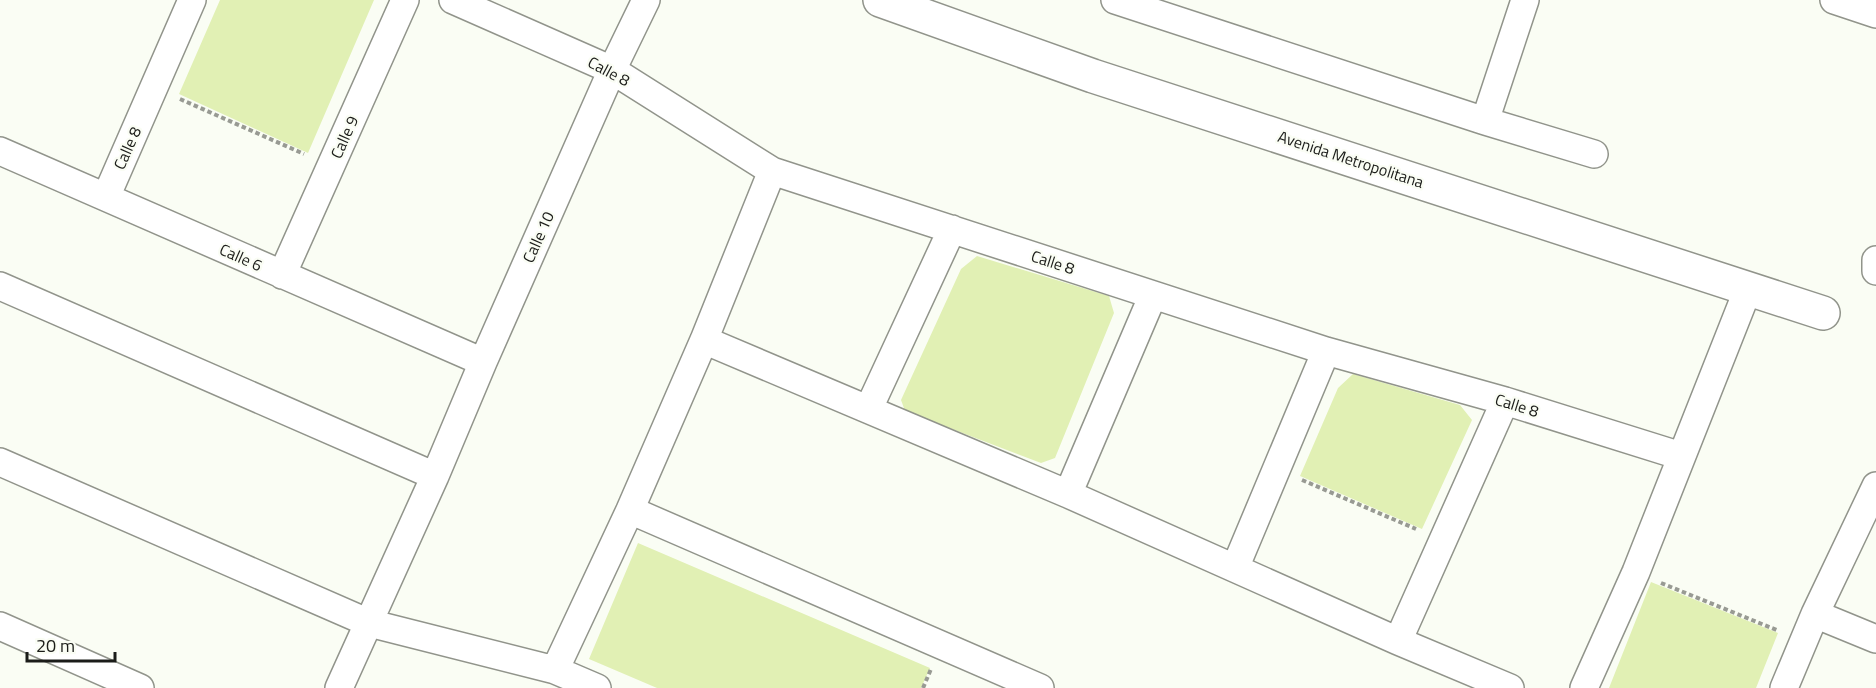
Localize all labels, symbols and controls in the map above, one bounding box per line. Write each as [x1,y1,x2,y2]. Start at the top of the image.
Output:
street label: Calle 8 [584,50,634,92]
street label: Calle 9 [324,112,364,162]
street label: Calle 8 [107,123,147,173]
street label: Avenida Metropolitana [1275,124,1427,194]
street label: Calle 10 [516,208,560,266]
street label: Calle 6 [216,237,266,277]
street label: Calle 8 [1028,244,1078,280]
street label: Calle 8 [1492,387,1542,423]
scale bar [27,625,116,663]
text: 20 m [36,632,75,659]

